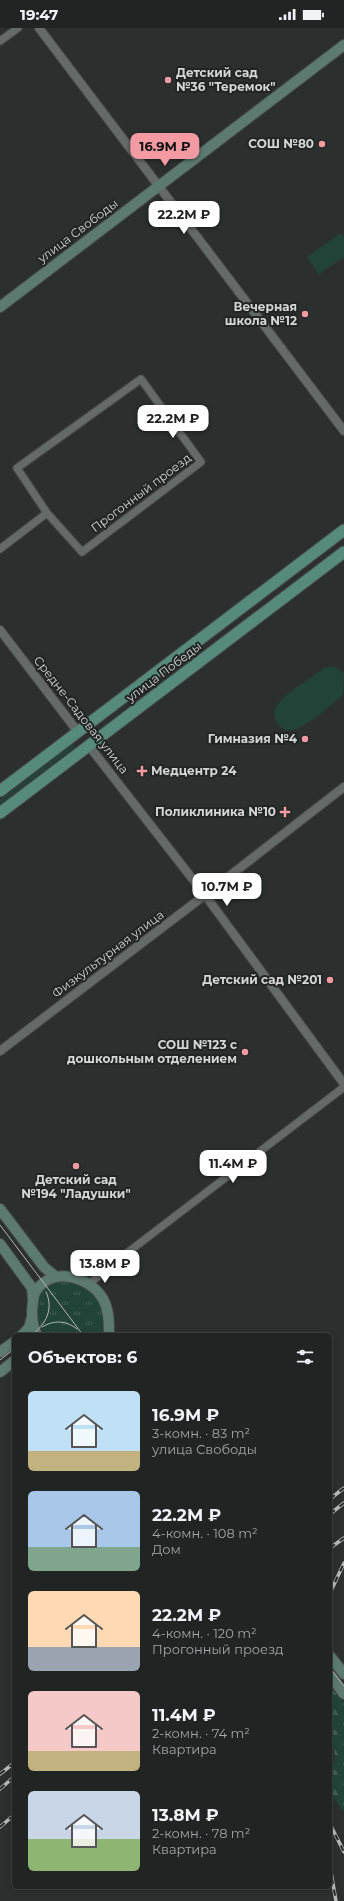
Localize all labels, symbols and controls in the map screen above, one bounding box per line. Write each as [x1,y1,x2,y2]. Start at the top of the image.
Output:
text: 19:47 [20,5,58,24]
place label: Детский сад №36 "Теремок" [176,65,275,94]
marker: Детский сад №36 "Теремок" [163,75,173,85]
pin: 16.9M ₽ [128,133,202,167]
place label: СОШ №80 [248,136,314,151]
text: 16.9M ₽ [139,138,191,154]
marker: СОШ №80 [317,139,327,149]
street label: улица Свободы [34,195,121,266]
pin: 22.2M ₽ [147,201,221,235]
text: 22.2M ₽ [158,206,210,222]
place label: Вечерная школа №12 [225,299,297,328]
marker: Вечерная школа №12 [300,309,310,319]
pin: 22.2M ₽ [136,405,210,439]
text: 22.2M ₽ [147,410,199,426]
street label: Прогонный проезд [88,450,194,535]
street label: улица Победы [122,638,204,705]
street label: Средне-Садовая улица [31,653,132,777]
place label: Гимназия №4 [208,731,298,746]
marker: Гимназия №4 [300,734,310,744]
place label: Медцентр 24 [151,763,237,778]
marker: Медцентр 24 [136,765,148,777]
place label: Поликлиника №10 [155,804,276,819]
marker: Поликлиника №10 [279,806,291,818]
pin: 10.7M ₽ [190,873,264,907]
text: 10.7M ₽ [201,878,253,894]
street label: Физкультурная улица [49,907,167,1001]
place label: Детский сад №201 [202,972,322,987]
marker: Детский сад №201 [325,975,335,985]
place label: СОШ №123 с дошкольным отделением [67,1037,237,1066]
marker: СОШ №123 с дошкольным отделением [240,1047,250,1057]
pin: 11.4M ₽ [196,1150,270,1184]
text: 11.4M ₽ [209,1155,257,1171]
marker: Детский сад №194 "Ладушки" [71,1161,81,1171]
place label: Детский сад №194 "Ладушки" [21,1172,131,1201]
pin: 13.8M ₽ [68,1250,142,1284]
text: 13.8M ₽ [79,1255,131,1271]
icon: filters [294,1346,316,1368]
text: Объектов: 6 [28,1347,137,1367]
text: 16.9M ₽ [152,1405,219,1425]
icon: home [60,1407,108,1455]
text: 3-комн. · 83 m² [152,1425,250,1441]
text: улица Свободы [152,1441,257,1457]
text: 22.2M ₽ [152,1505,221,1525]
icon: home [60,1507,108,1555]
text: 4-комн. · 108 m² [152,1525,258,1541]
text: Дом [152,1541,181,1557]
text: 22.2M ₽ [152,1605,221,1625]
icon: home [60,1607,108,1655]
text: 4-комн. · 120 m² [152,1625,257,1641]
text: Прогонный проезд [152,1641,284,1657]
text: 11.4M ₽ [152,1705,216,1725]
icon: home [60,1707,108,1755]
text: 2-комн. · 74 m² [152,1725,250,1741]
text: Квартира [152,1741,217,1757]
text: 13.8M ₽ [152,1805,219,1825]
icon: home [60,1807,108,1855]
text: 2-комн. · 78 m² [152,1825,250,1841]
text: Квартира [152,1841,217,1857]

